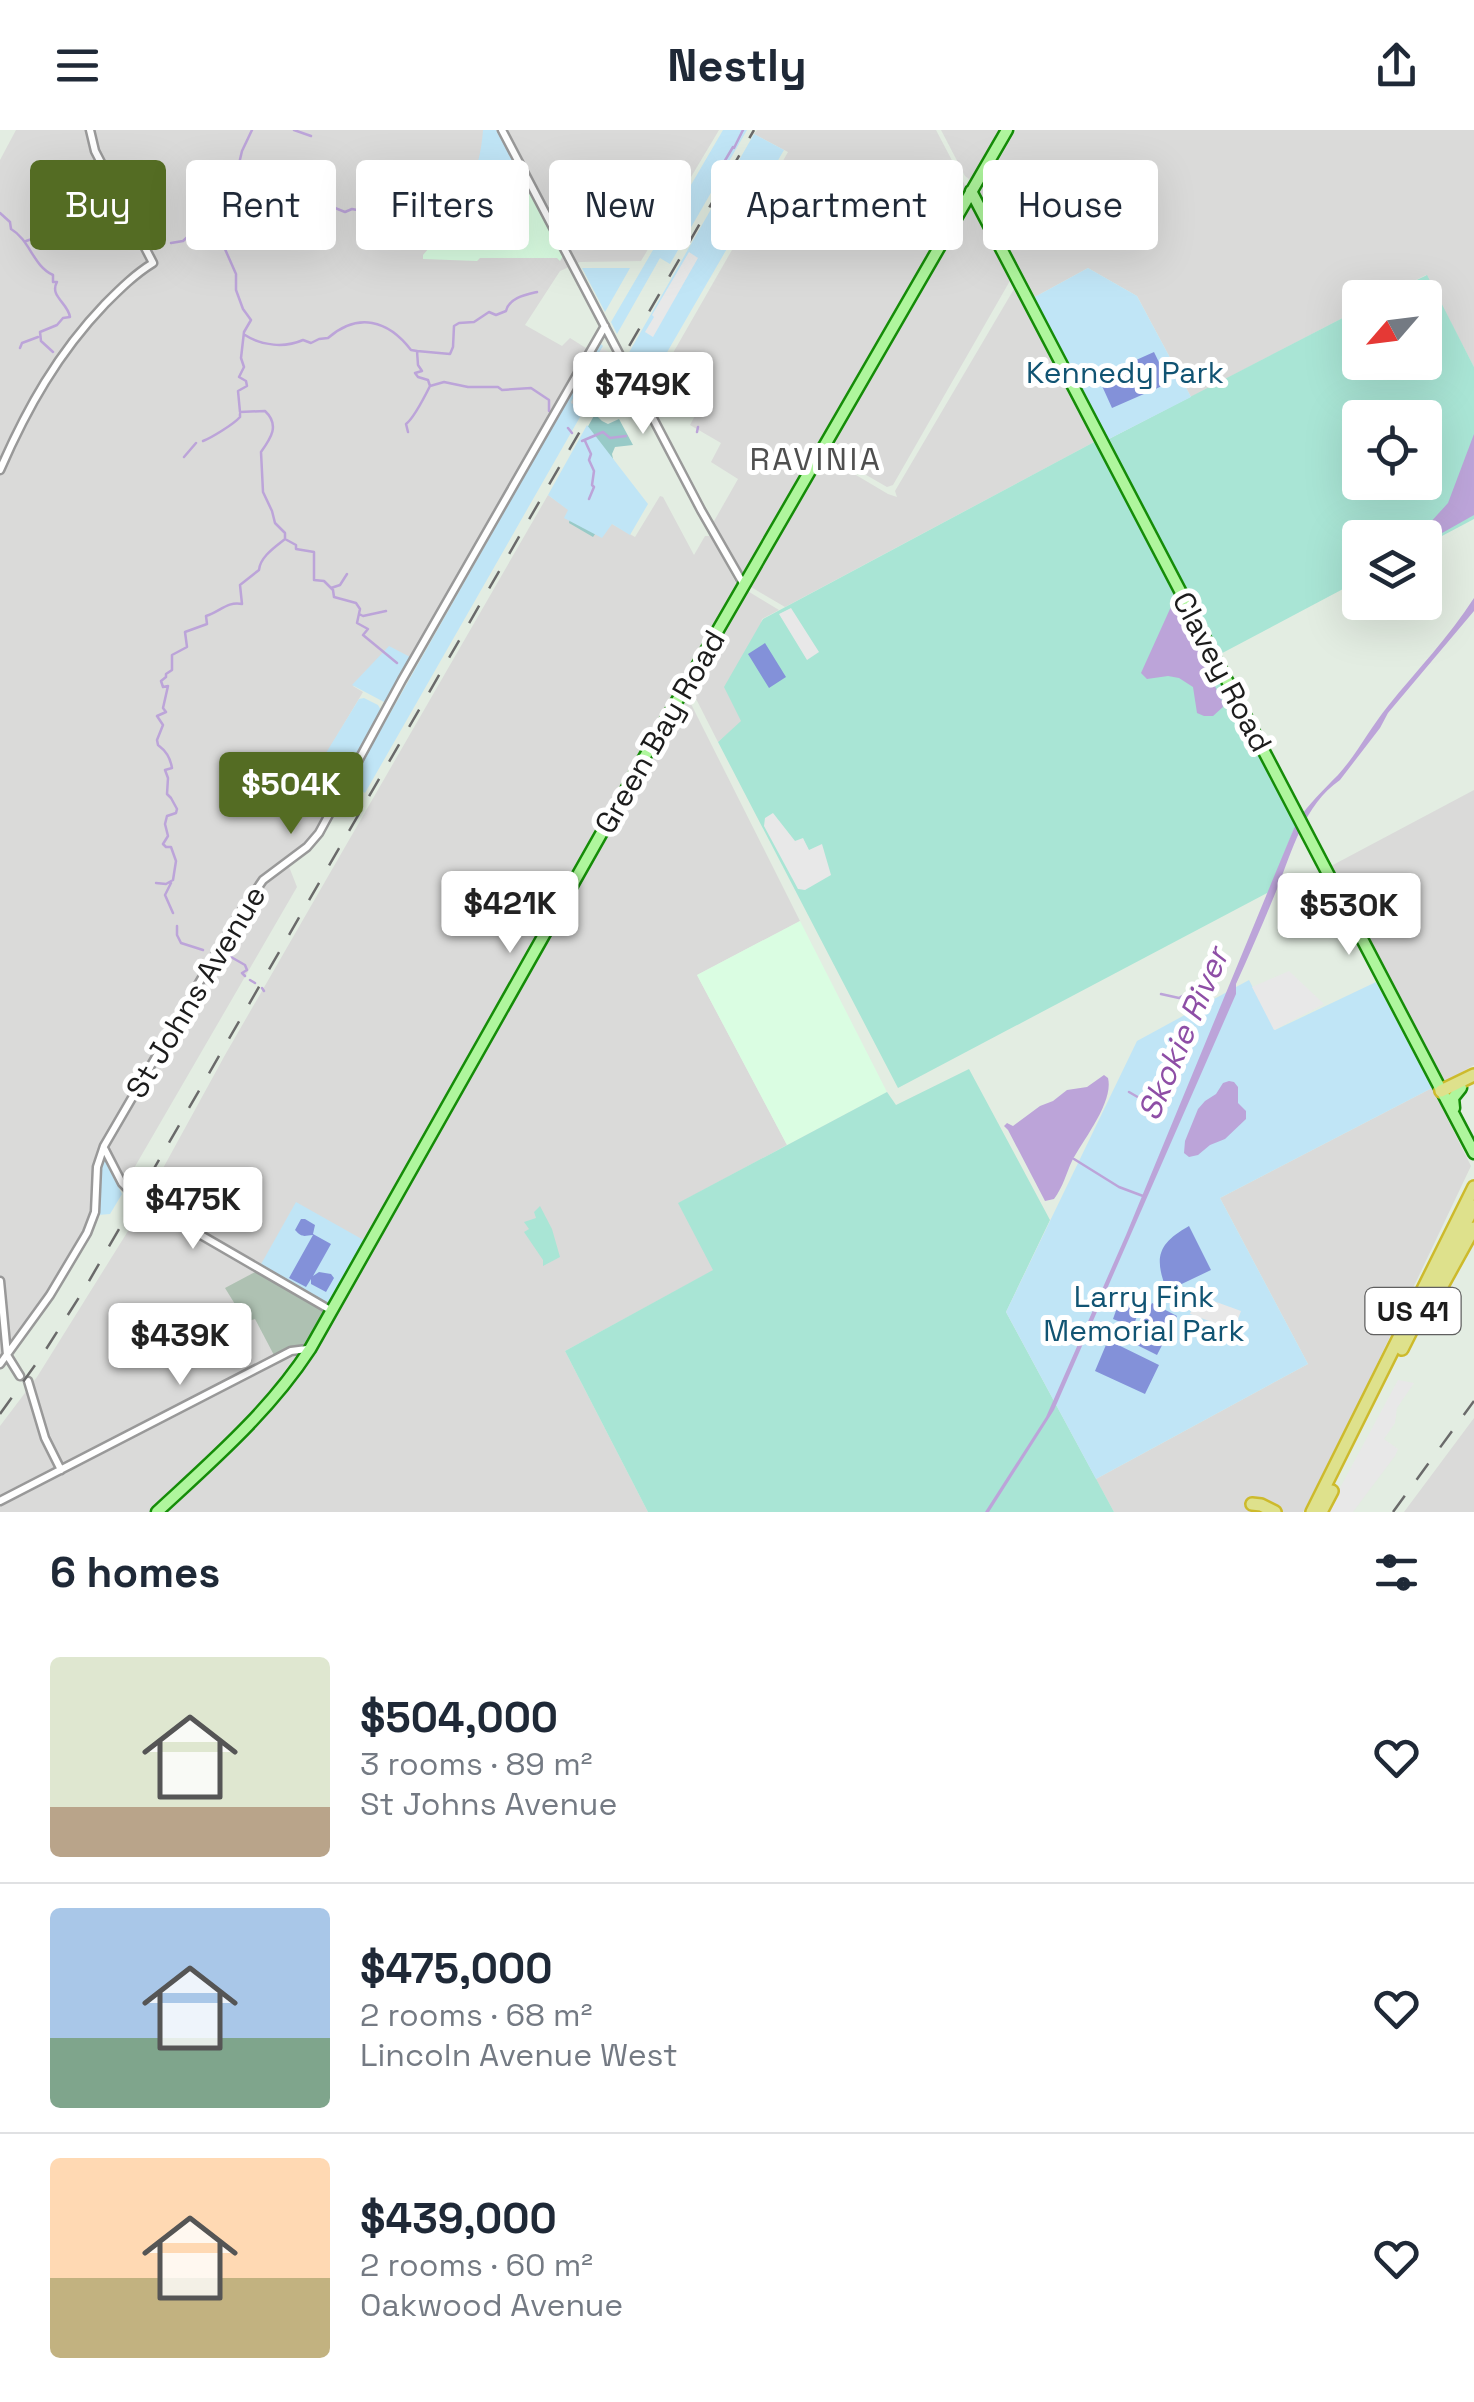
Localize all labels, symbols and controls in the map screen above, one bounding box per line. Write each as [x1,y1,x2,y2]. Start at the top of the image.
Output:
text: Nestly [667,37,807,94]
icon: menu [50,38,105,93]
icon: share [1369,38,1424,93]
chip: Buy [30,160,166,250]
chip: Rent [186,160,336,250]
chip: Filters [356,160,529,250]
chip: New [549,160,691,250]
chip: Apartment [711,160,963,250]
chip: House [983,160,1158,250]
north arrow [1342,280,1442,380]
map controls [1342,280,1442,620]
pin: $749K [573,352,713,437]
park label: Kennedy Park [1026,353,1224,392]
text: $749K [595,364,691,404]
button: locate [1342,400,1442,500]
district label: RAVINIA [749,439,883,479]
button: layers [1342,520,1442,620]
street label: Clavey Road [1164,585,1281,759]
street label: Green Bay Road [586,623,734,840]
pin: $504K [221,752,361,837]
text: $504K [241,764,341,804]
pin: $421K [440,871,580,956]
pin: $530K [1279,873,1419,958]
street label: St Johns Avenue [117,878,274,1105]
text: $421K [463,883,557,923]
text: $530K [1300,885,1398,925]
water label: Skokie River [1129,939,1238,1126]
pin: $475K [123,1167,263,1252]
text: $475K [145,1179,241,1219]
park label: Larry Fink Memorial Park [1043,1277,1245,1350]
road number: US 41 [1366,1288,1460,1334]
pin: $439K [110,1303,250,1388]
text: $439K [130,1315,230,1355]
icon: filters [1369,1545,1424,1600]
text: 6 homes [50,1546,220,1599]
text: $504,000 [360,1691,558,1744]
icon: home [130,1697,250,1817]
icon: heart [1369,1730,1424,1785]
text: 3 rooms · 89 m² [360,1744,592,1784]
text: St Johns Avenue [360,1784,617,1824]
text: $475,000 [360,1942,552,1995]
icon: home [130,1948,250,2068]
icon: heart [1369,1981,1424,2036]
text: 2 rooms · 68 m² [360,1995,592,2035]
text: Lincoln Avenue West [360,2035,678,2075]
text: $439,000 [360,2192,557,2245]
icon: home [130,2198,250,2318]
icon: heart [1369,2231,1424,2286]
text: 2 rooms · 60 m² [360,2245,593,2285]
text: Oakwood Avenue [360,2285,623,2325]

